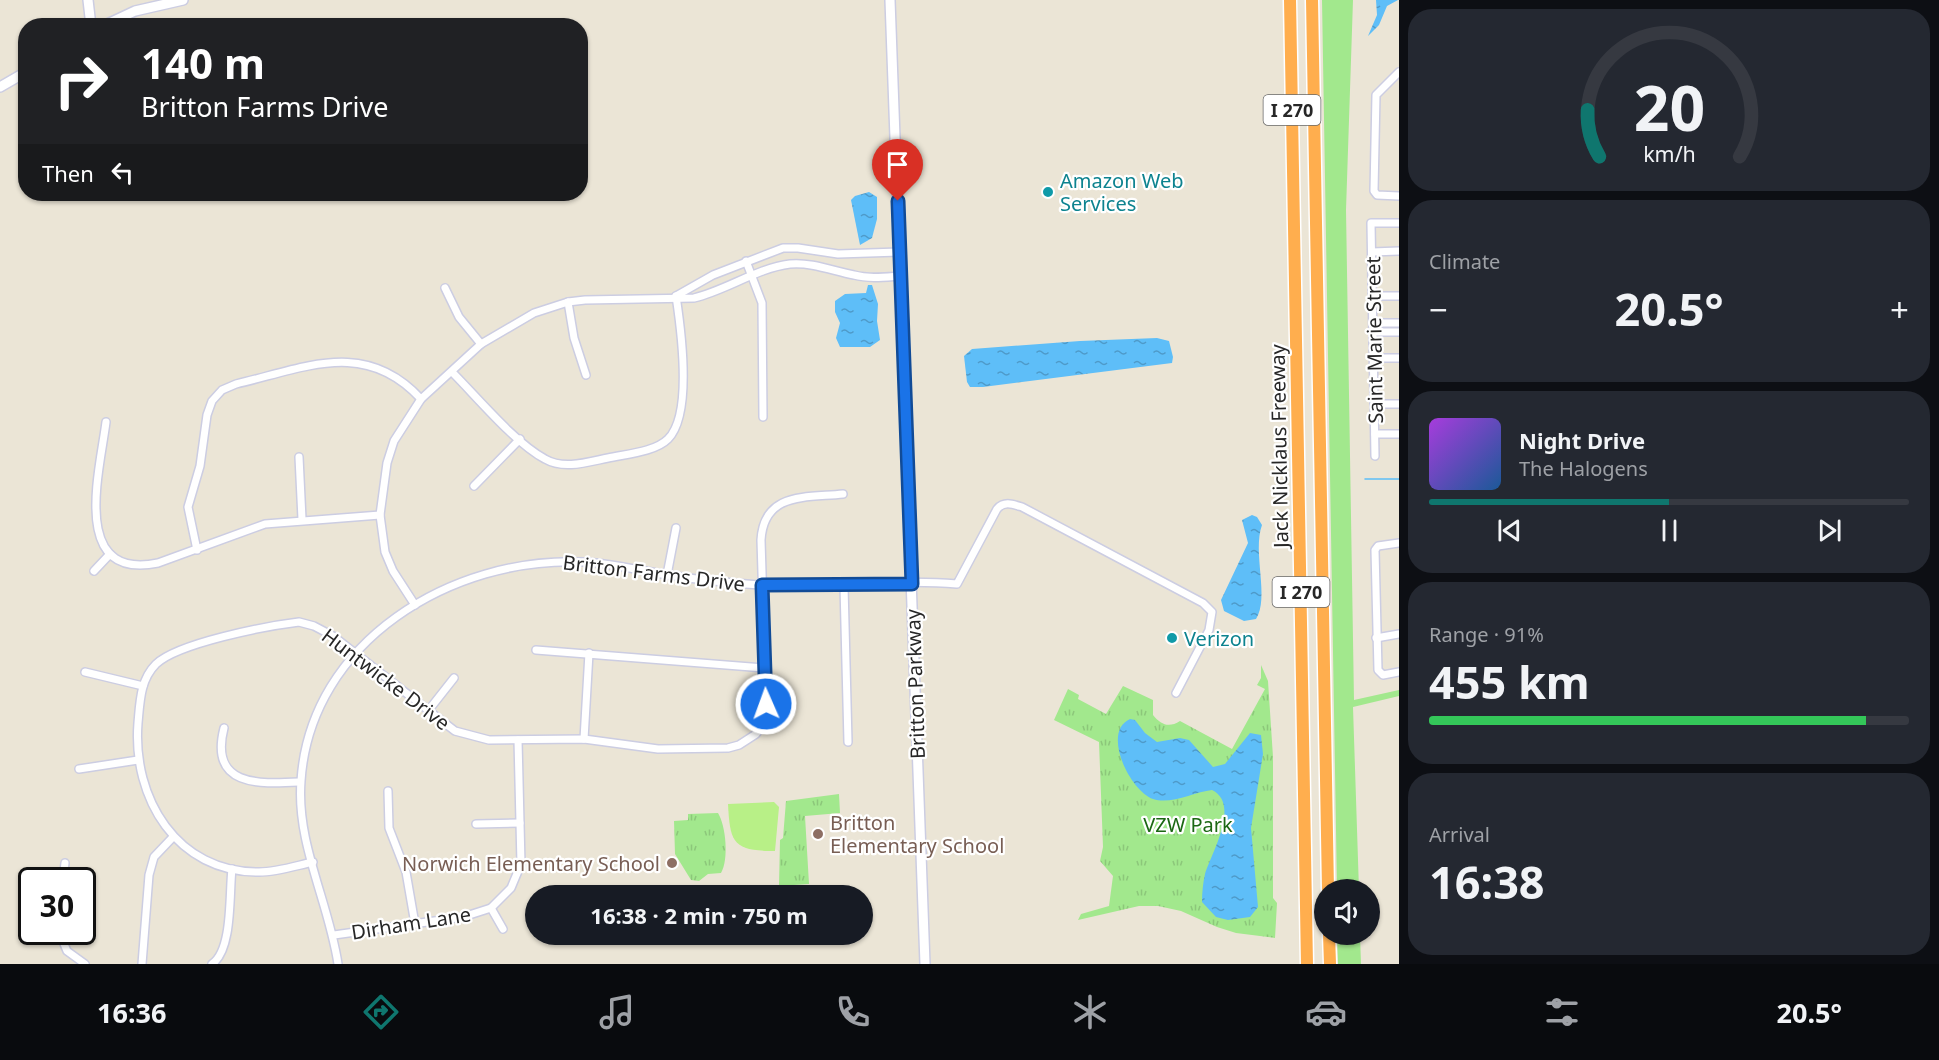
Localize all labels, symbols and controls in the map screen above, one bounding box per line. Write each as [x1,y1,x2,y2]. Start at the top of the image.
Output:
text: 140 m [141,34,265,91]
icon: right [42,42,120,120]
text: 20 [1633,64,1705,149]
text: Britton Farms Drive [141,88,388,125]
road number: I 270 [1264,95,1320,125]
pin [872,139,923,201]
text: km/h [1643,139,1695,168]
icon: arrive [881,148,914,181]
icon: left [106,156,139,189]
text: Then [42,158,94,188]
place label: Amazon Web Services [1060,167,1184,217]
marker: Amazon Web Services [1041,185,1055,199]
text: Climate [1429,248,1500,275]
street label: Saint Marie Street [1359,256,1389,424]
text: 20.5° [1615,278,1723,339]
text: − [1429,287,1448,332]
text: + [1890,287,1909,332]
street label: Jack Nicklaus Freeway [1264,343,1294,550]
text: Night Drive [1519,425,1645,455]
text: The Halogens [1519,455,1648,482]
icon: previous [1493,514,1526,547]
icon: pause [1653,514,1686,547]
icon: next [1813,514,1846,547]
street label: Britton Farms Drive [561,548,747,598]
road number: I 270 [1272,577,1330,607]
street label: Britton Parkway [899,608,931,759]
text: Range · 91% [1429,621,1544,648]
street label: Huntwicke Drive [316,622,456,736]
place label: Verizon [1184,625,1254,652]
marker: Verizon [1165,631,1179,645]
text: 455 km [1429,651,1590,712]
position arrow [734,672,798,736]
place label: Britton Elementary School [830,809,1004,859]
park label: VZW Park [1143,811,1233,838]
text: Arrival [1429,821,1490,848]
marker: Britton Elementary School [811,827,825,841]
place label: Norwich Elementary School [402,850,660,877]
text: 16:38 [1429,851,1545,912]
marker: Norwich Elementary School [665,856,679,870]
speed limit sign: 30 [18,867,96,945]
map controls [1314,879,1380,945]
button: sound [1314,879,1380,945]
street label: Dirham Lane [349,900,473,946]
text: 16:38 · 2 min · 750 m [590,900,808,930]
icon: directions [360,991,402,1033]
icon: music [596,991,638,1033]
icon: phone [832,991,874,1033]
icon: climate [1069,991,1111,1033]
icon: car [1305,991,1347,1033]
icon: filters [1541,991,1583,1033]
text: 16:36 [97,994,166,1031]
text: 20.5° [1777,994,1842,1031]

